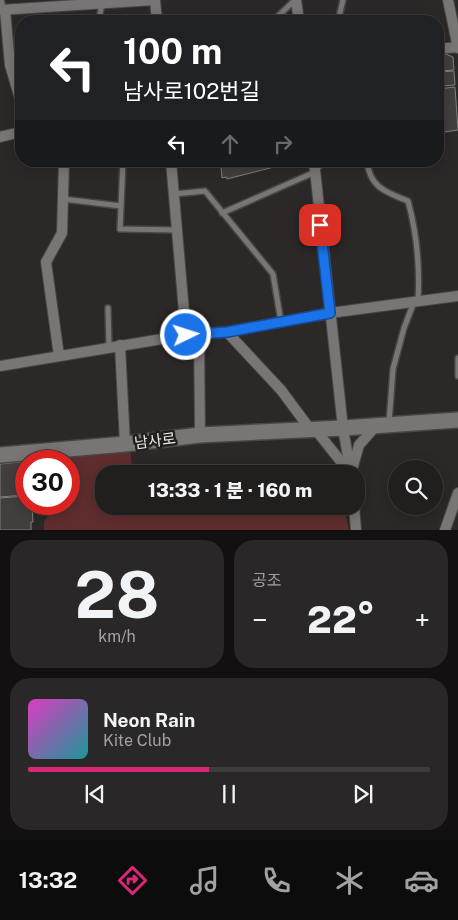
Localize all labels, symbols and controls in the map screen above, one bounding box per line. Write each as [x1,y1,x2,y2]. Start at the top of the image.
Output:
text: 100 m [123,31,222,72]
icon: left [40,35,105,100]
text: 남사로102번길 [123,78,260,104]
icon: left [163,130,191,158]
icon: ahead [216,130,244,158]
icon: right [269,130,297,158]
pin [299,204,341,246]
icon: arrive [306,211,334,239]
position arrow [159,308,211,360]
street label: 남사로 [133,430,177,451]
speed limit sign: 30 [15,450,80,515]
map controls [388,460,443,515]
button: search [388,460,443,515]
text: 13:33 · 1 분 · 160 m [148,479,312,501]
text: 28 [75,556,159,633]
text: 공조 [252,571,281,590]
text: 22° [307,597,375,642]
text: − [252,603,268,636]
text: + [414,603,430,636]
text: km/h [98,627,136,646]
text: Neon Rain [103,709,195,731]
text: Kite Club [103,731,171,750]
icon: previous [81,780,109,808]
icon: pause [215,780,243,808]
icon: next [349,780,377,808]
icon: directions [115,863,150,898]
icon: music [187,863,222,898]
icon: phone [259,863,294,898]
icon: climate [332,863,367,898]
icon: car [404,863,439,898]
text: 13:32 [19,867,77,893]

